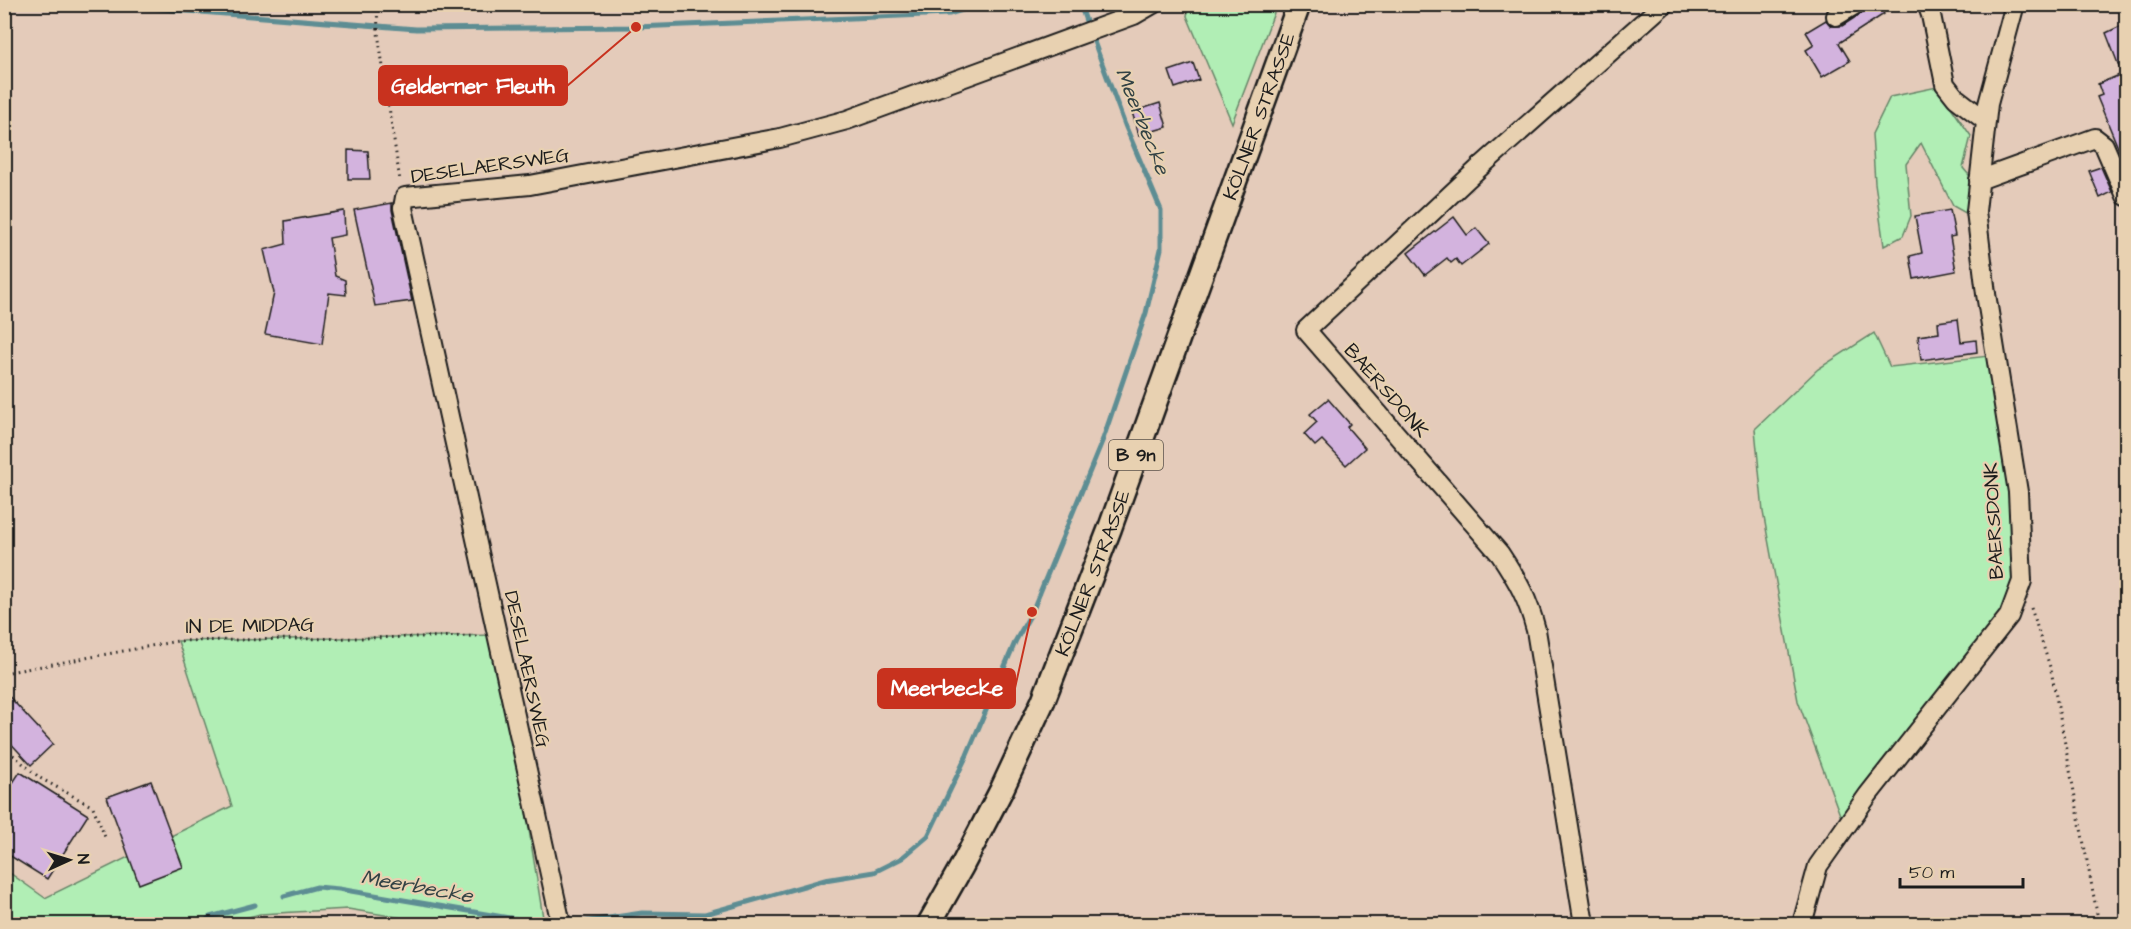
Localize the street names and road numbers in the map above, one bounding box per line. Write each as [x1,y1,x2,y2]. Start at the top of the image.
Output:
street label: KÖLNER STRASSE [1216,29,1303,204]
street label: DESELAERSWEG [409,141,571,191]
street label: BAERSDONK [1337,337,1435,444]
road number: B 9n [1109,440,1163,470]
street label: BAERSDONK [1977,462,2011,580]
street label: KÖLNER STRASSE [1049,486,1138,660]
street label: DESELAERSWEG [497,588,557,750]
street label: IN DE MIDDAG [186,611,315,641]

